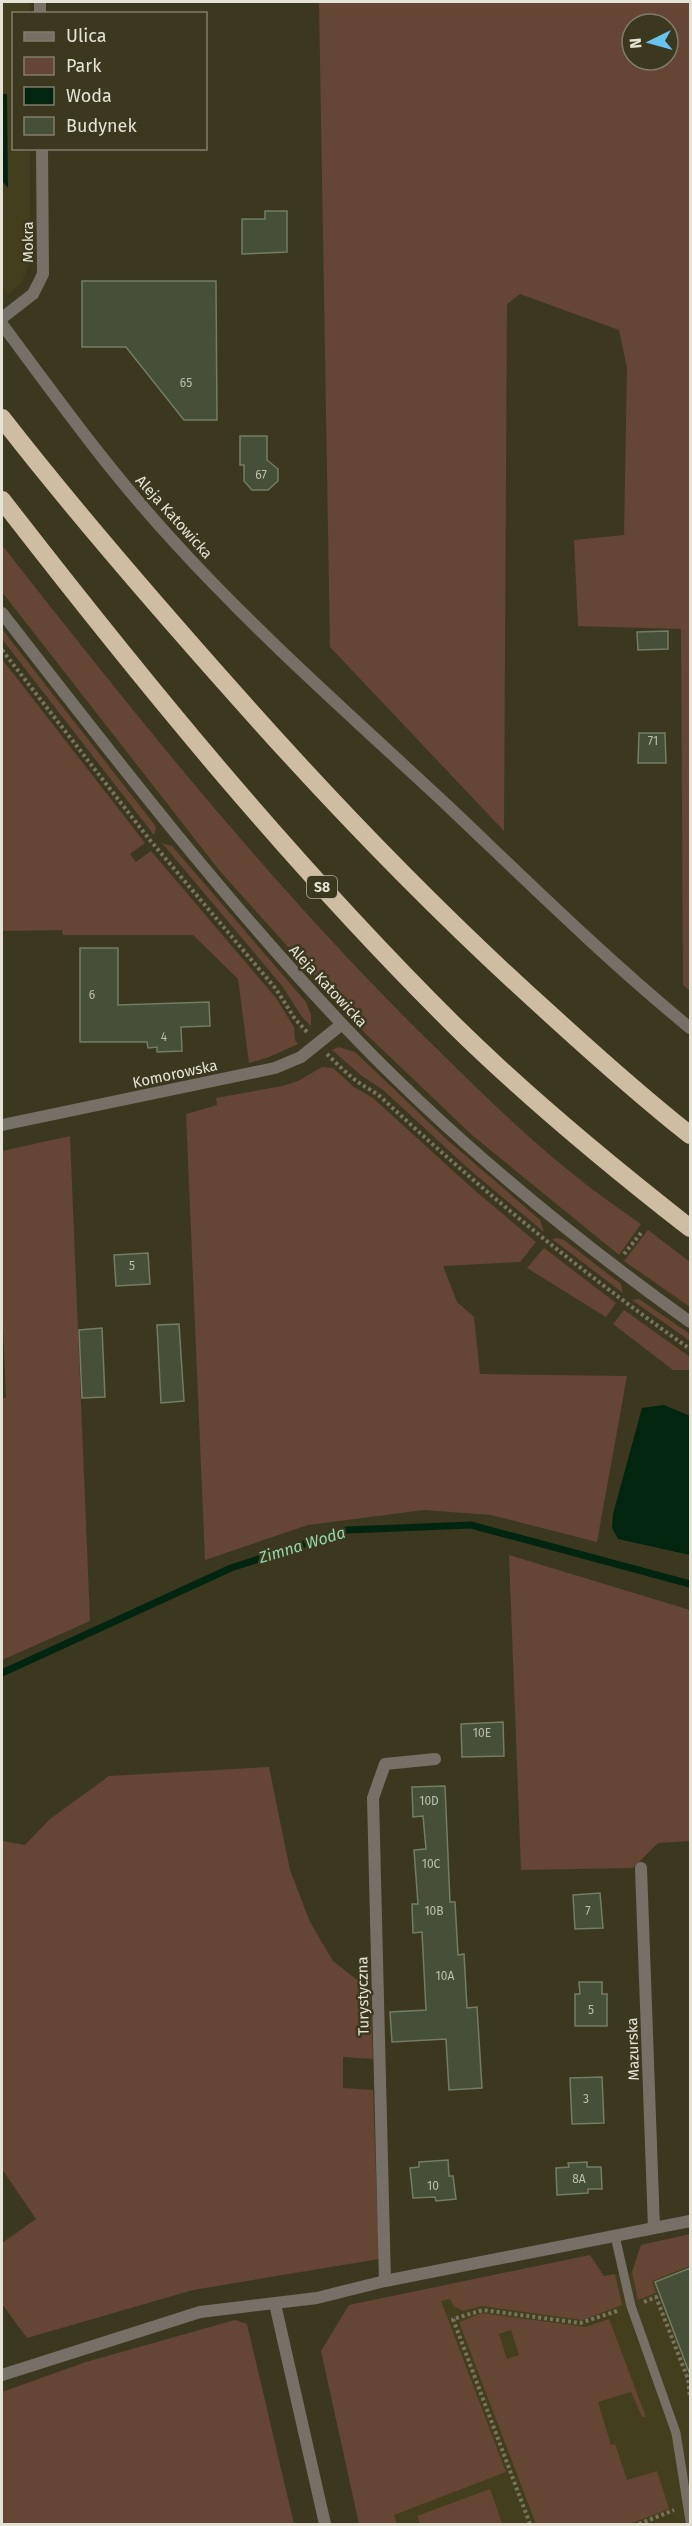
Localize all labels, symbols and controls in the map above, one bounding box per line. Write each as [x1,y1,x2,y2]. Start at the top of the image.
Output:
legend [12,12,207,150]
north arrow [620,12,680,72]
text: Ulica [66,25,106,47]
text: N [626,37,645,49]
text: Park [66,55,102,77]
text: Woda [66,85,112,107]
text: Budynek [66,115,137,137]
street label: Mokra [19,221,37,263]
house number: 65 [180,376,192,390]
house number: 67 [255,468,267,482]
street label: Aleja Katowicka [132,472,216,562]
house number: 71 [648,734,658,748]
road number: S8 [307,876,337,898]
street label: Aleja Katowicka [285,941,371,1031]
house number: 6 [89,988,95,1002]
house number: 4 [161,1030,168,1044]
street label: Komorowska [131,1056,219,1092]
house number: 5 [129,1259,135,1273]
water label: Zimna Woda [255,1523,348,1567]
house number: 10E [473,1726,491,1740]
house number: 10D [419,1794,439,1808]
house number: 10C [422,1857,441,1871]
house number: 10B [424,1904,444,1918]
house number: 7 [585,1904,591,1918]
street label: Turystyczna [353,1956,373,2036]
house number: 10A [436,1969,455,1983]
house number: 5 [588,2003,594,2017]
street label: Mazurska [623,2017,643,2081]
house number: 3 [583,2092,589,2106]
house number: 8A [572,2172,586,2186]
house number: 10 [427,2179,439,2193]

